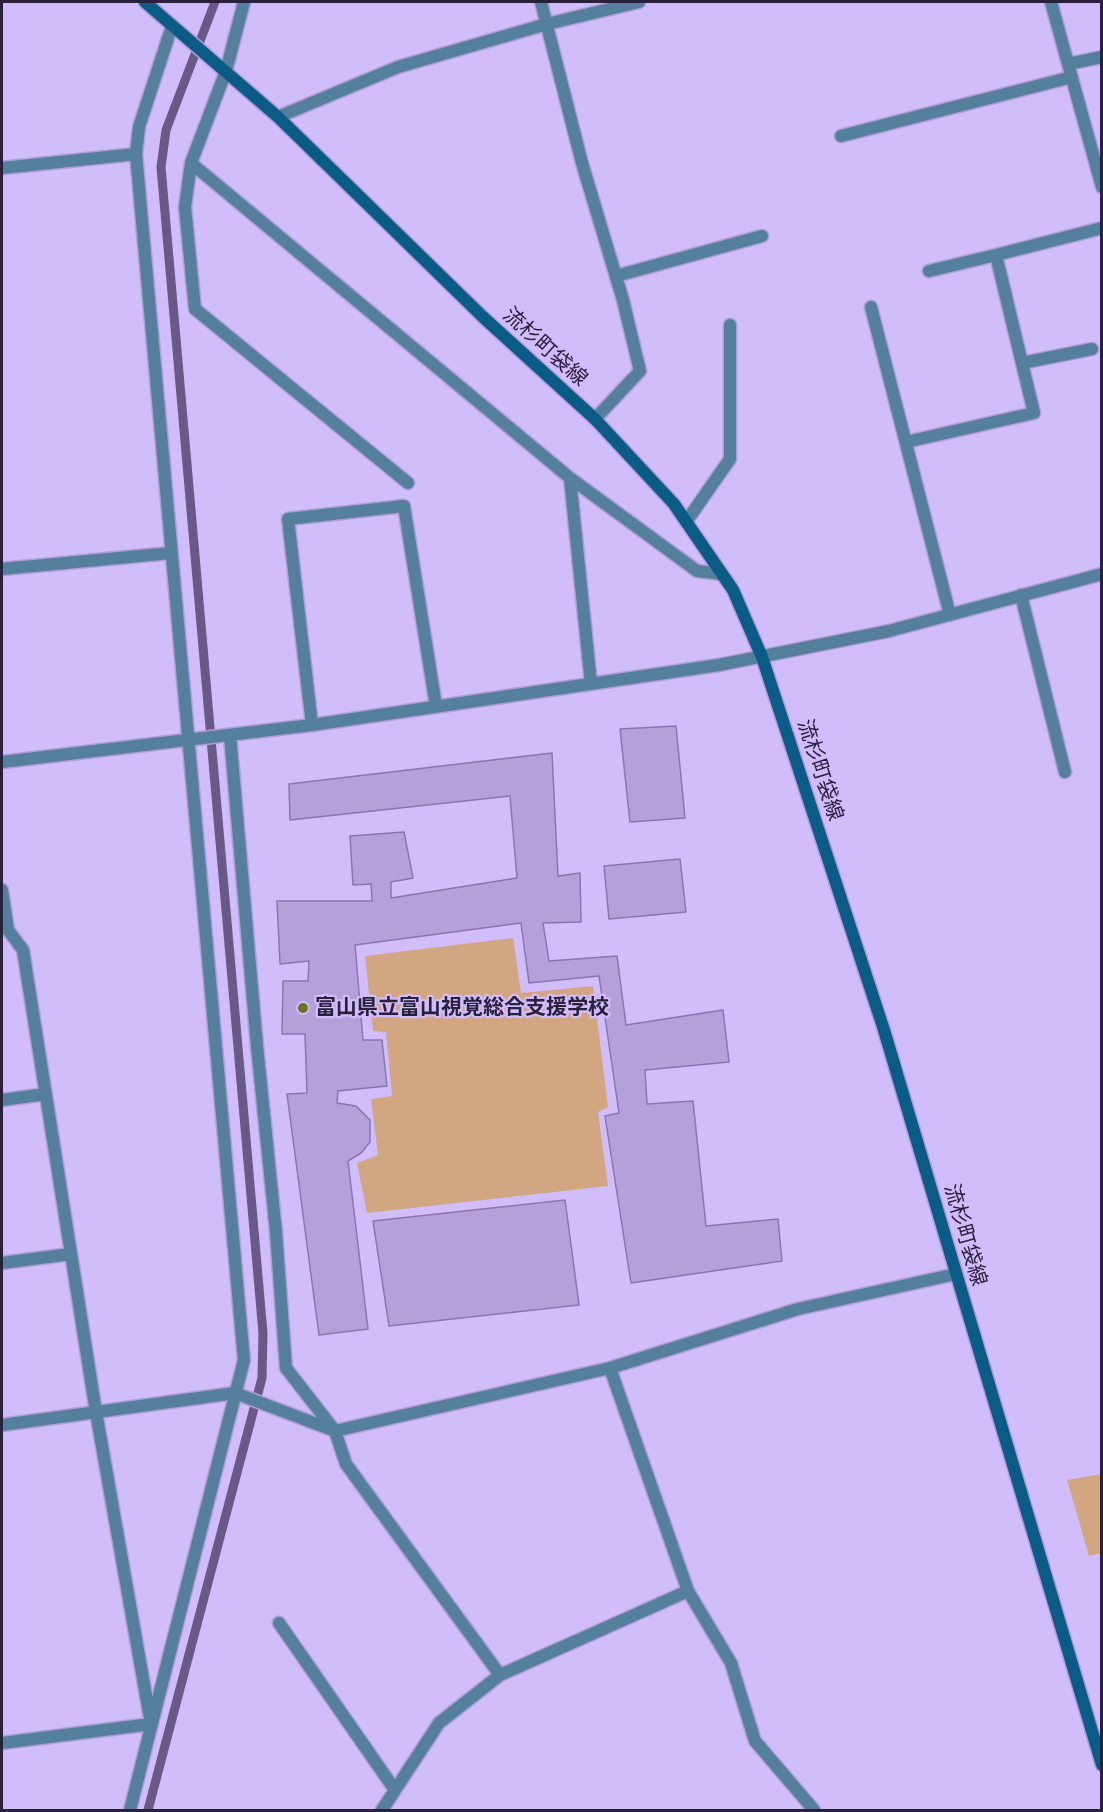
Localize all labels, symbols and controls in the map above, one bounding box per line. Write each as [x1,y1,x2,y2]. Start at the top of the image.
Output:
street label: 流杉町袋線 [498,303,592,391]
street label: 流杉町袋線 [792,716,848,824]
place label: 富山県立富山視覚総合支援学校 [315,995,609,1021]
marker: 富山県立富山視覚総合支援学校 [296,1001,310,1015]
street label: 流杉町袋線 [938,1181,992,1289]

